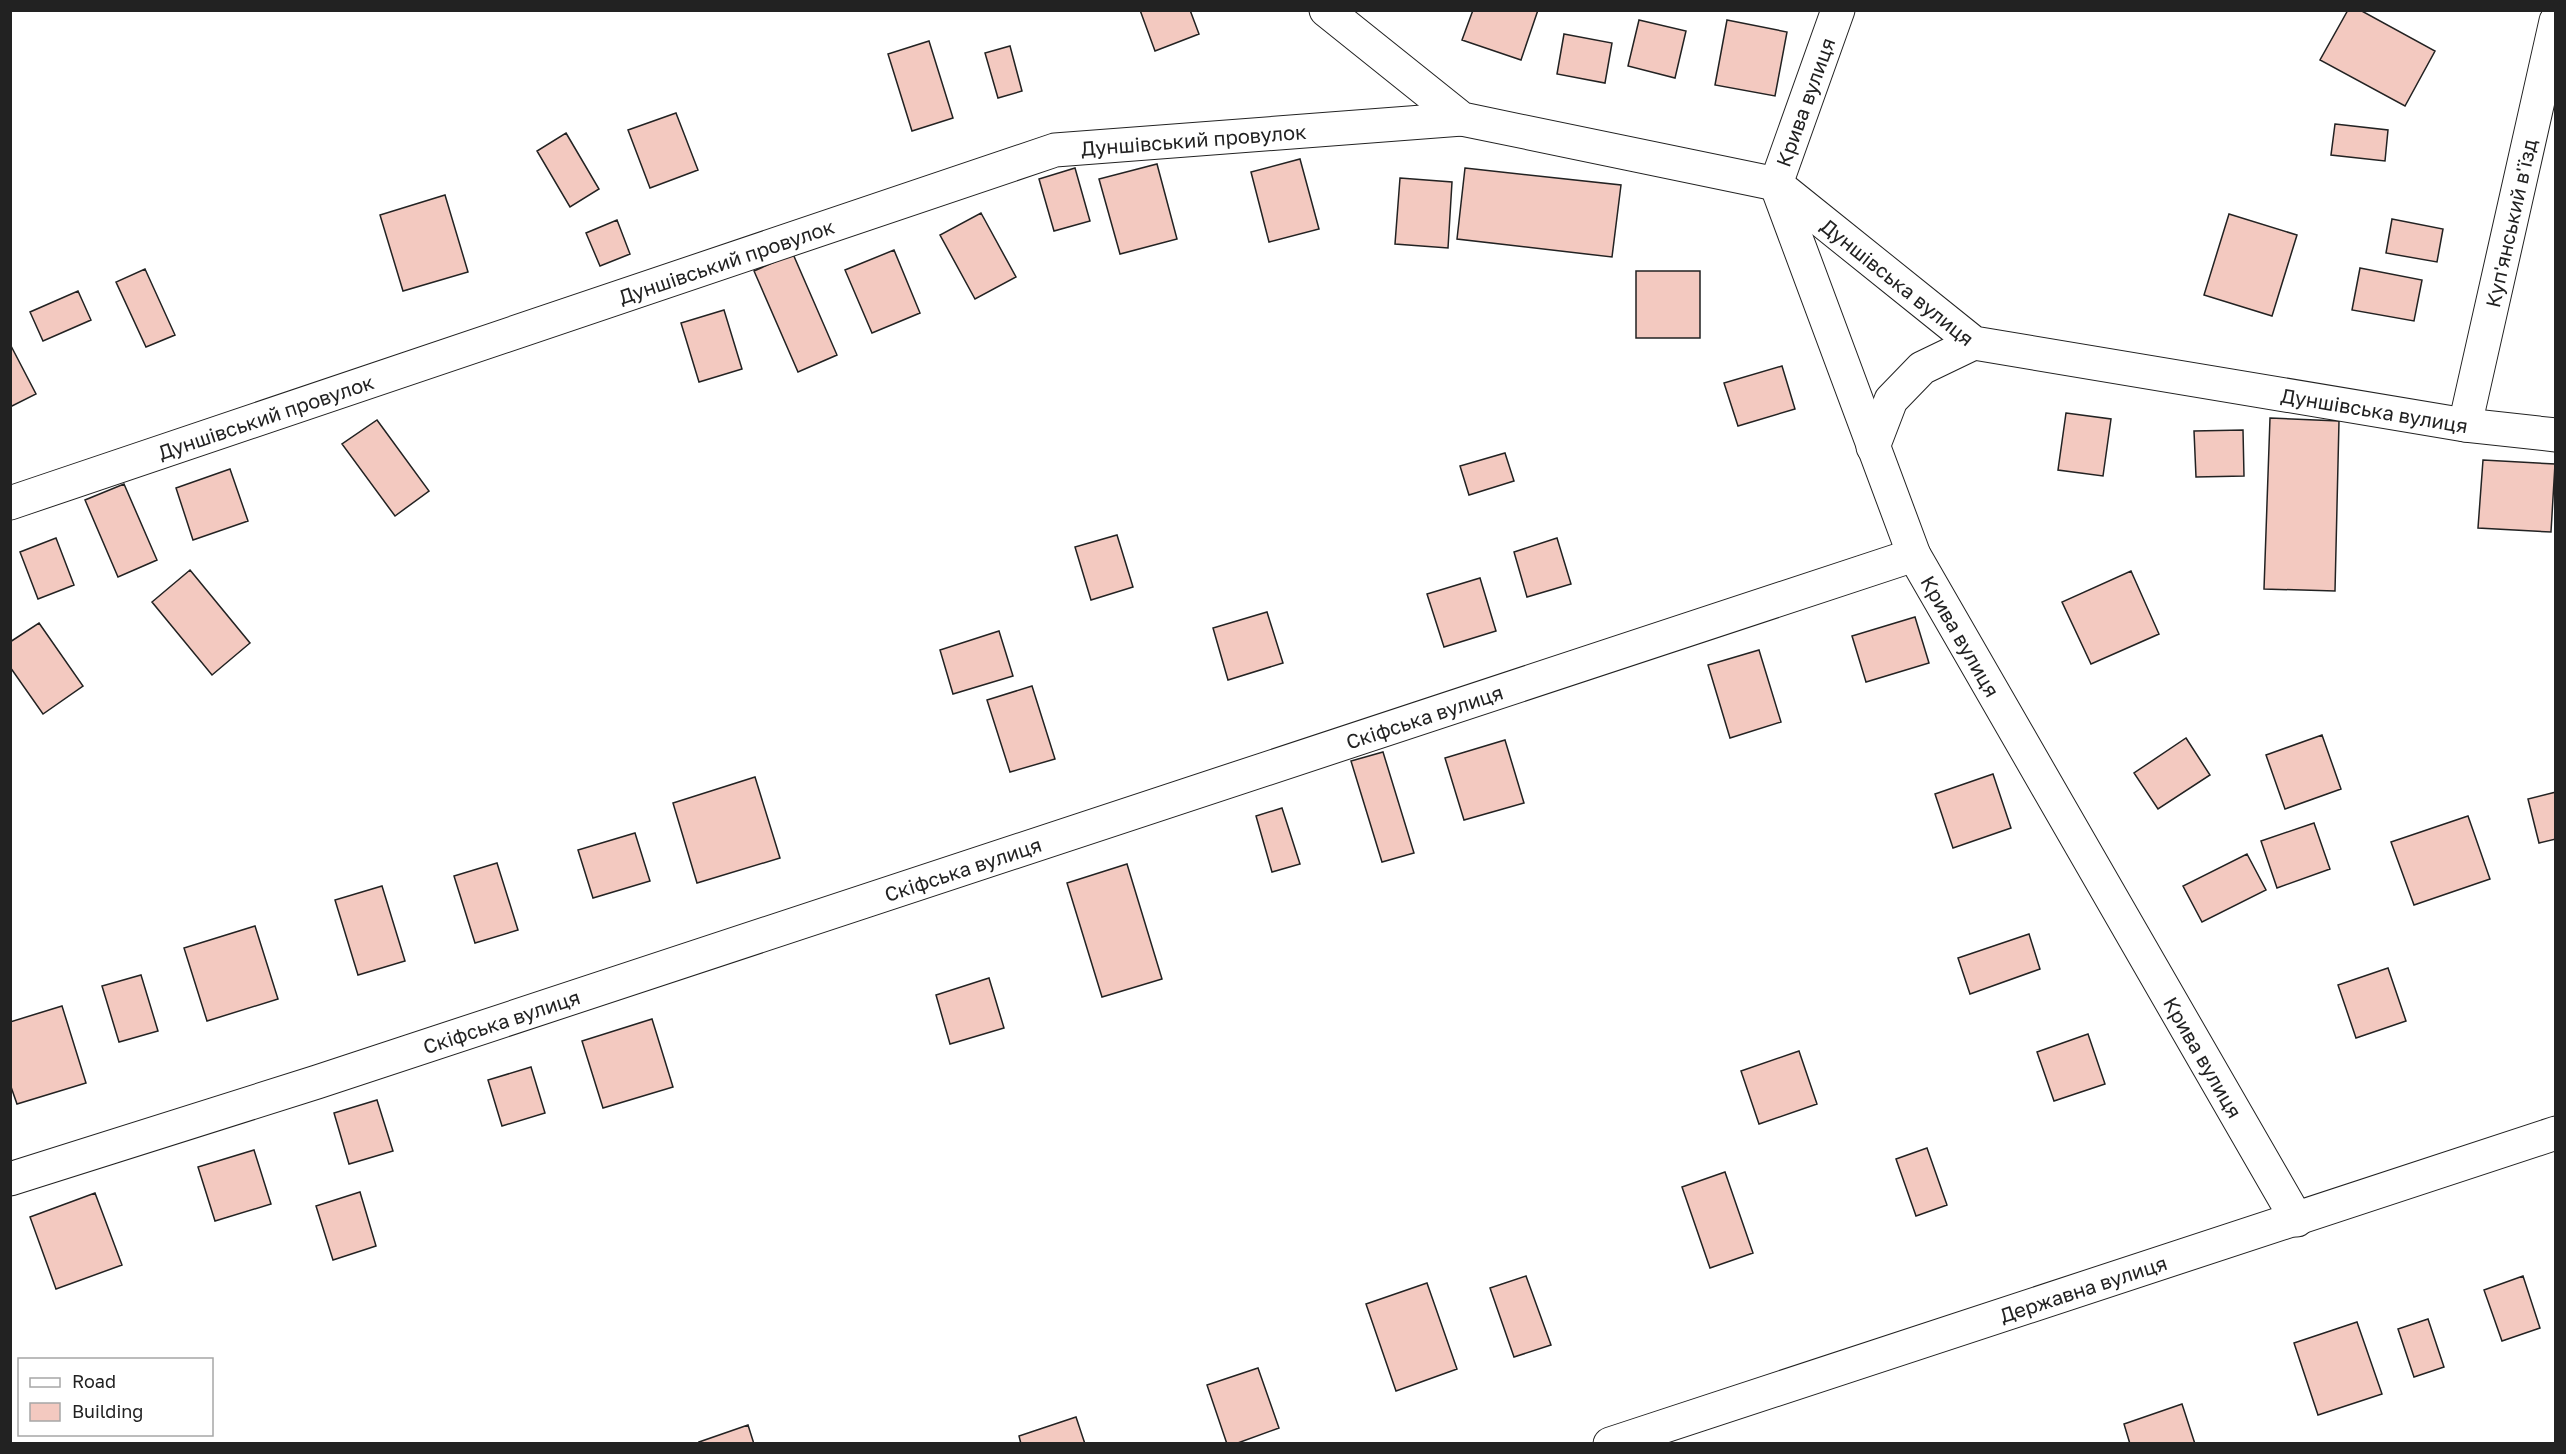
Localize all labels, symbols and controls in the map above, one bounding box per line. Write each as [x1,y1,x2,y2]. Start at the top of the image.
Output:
street label: Крива вулиця [1771,34,1839,170]
street label: Дуншівський провулок [1080,119,1307,160]
street label: Куп'янський в'їзд [2480,137,2541,310]
street label: Дуншівська вулиця [1816,213,1979,350]
street label: Дуншівський провулок [615,214,837,309]
street label: Дуншівський провулок [155,369,377,464]
street label: Дуншівська вулиця [2279,382,2470,437]
street label: Крива вулиця [1916,571,2005,701]
street label: Скіфська вулиця [1343,680,1506,754]
street label: Скіфська вулиця [881,832,1044,906]
street label: Скіфська вулиця [420,984,583,1058]
street label: Крива вулиця [2159,992,2247,1122]
street label: Державна вулиця [1996,1250,2170,1327]
legend [18,1358,213,1436]
text: Road [72,1370,116,1392]
text: Building [72,1400,143,1422]

